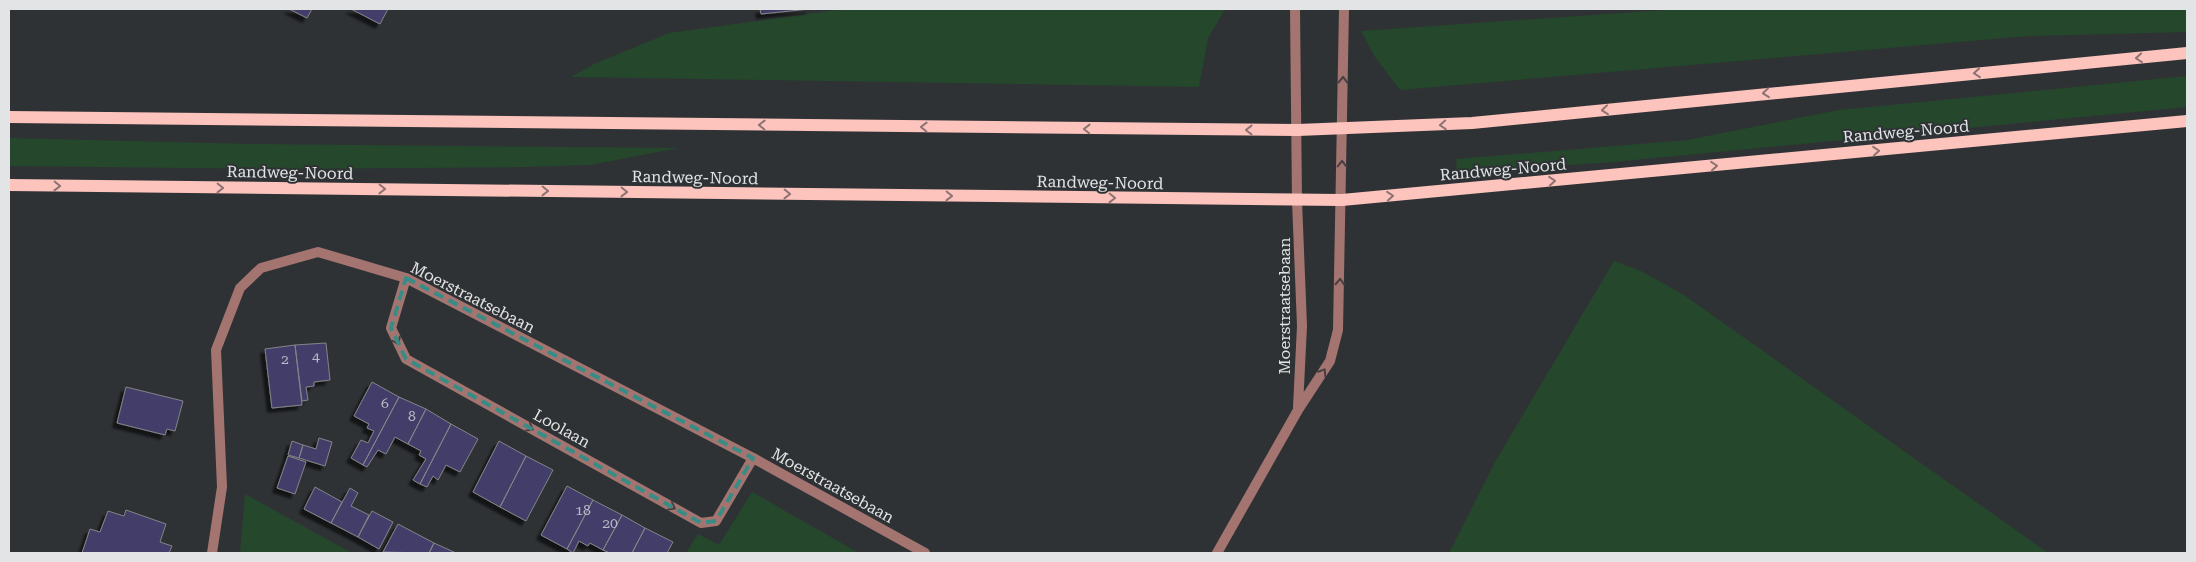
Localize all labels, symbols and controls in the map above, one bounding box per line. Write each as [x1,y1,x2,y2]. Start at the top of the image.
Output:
one-way arrow [2134,52,2142,63]
one-way arrow [1973,67,1981,78]
one-way arrow [1338,75,1348,83]
one-way arrow [1762,87,1770,98]
one-way arrow [1600,104,1608,115]
street label: Randweg-Noord [1842,117,1970,146]
one-way arrow [757,120,765,130]
one-way arrow [1439,120,1447,131]
one-way arrow [920,122,928,132]
one-way arrow [1082,124,1090,134]
one-way arrow [1245,125,1252,135]
one-way arrow [1872,145,1880,156]
street label: Randweg-Noord [1439,155,1567,184]
one-way arrow [1337,160,1347,168]
one-way arrow [1710,161,1718,172]
street label: Randweg-Noord [226,162,354,183]
street label: Randweg-Noord [631,167,759,188]
street label: Randweg-Noord [1036,172,1164,193]
one-way arrow [1548,176,1556,187]
one-way arrow [54,181,62,191]
one-way arrow [216,182,224,193]
one-way arrow [379,184,387,195]
one-way arrow [541,186,549,197]
one-way arrow [620,187,628,197]
one-way arrow [783,189,791,199]
one-way arrow [1386,190,1394,201]
one-way arrow [946,191,953,201]
one-way arrow [1108,193,1116,203]
street label: Moerstraatsebaan [1275,237,1294,375]
street label: Moerstraatsebaan [407,258,538,337]
one-way arrow [1335,277,1346,285]
one-way arrow [391,336,401,345]
house number: 4 [312,348,320,364]
house number: 2 [281,351,289,367]
one-way arrow [1316,369,1326,378]
house number: 6 [381,395,389,411]
street label: Loolaan [530,405,594,452]
house number: 8 [408,408,416,424]
one-way arrow [525,422,534,432]
street label: Moerstraatsebaan [768,444,897,527]
one-way arrow [667,501,676,511]
house number: 18 [575,502,591,518]
house number: 20 [602,515,618,531]

